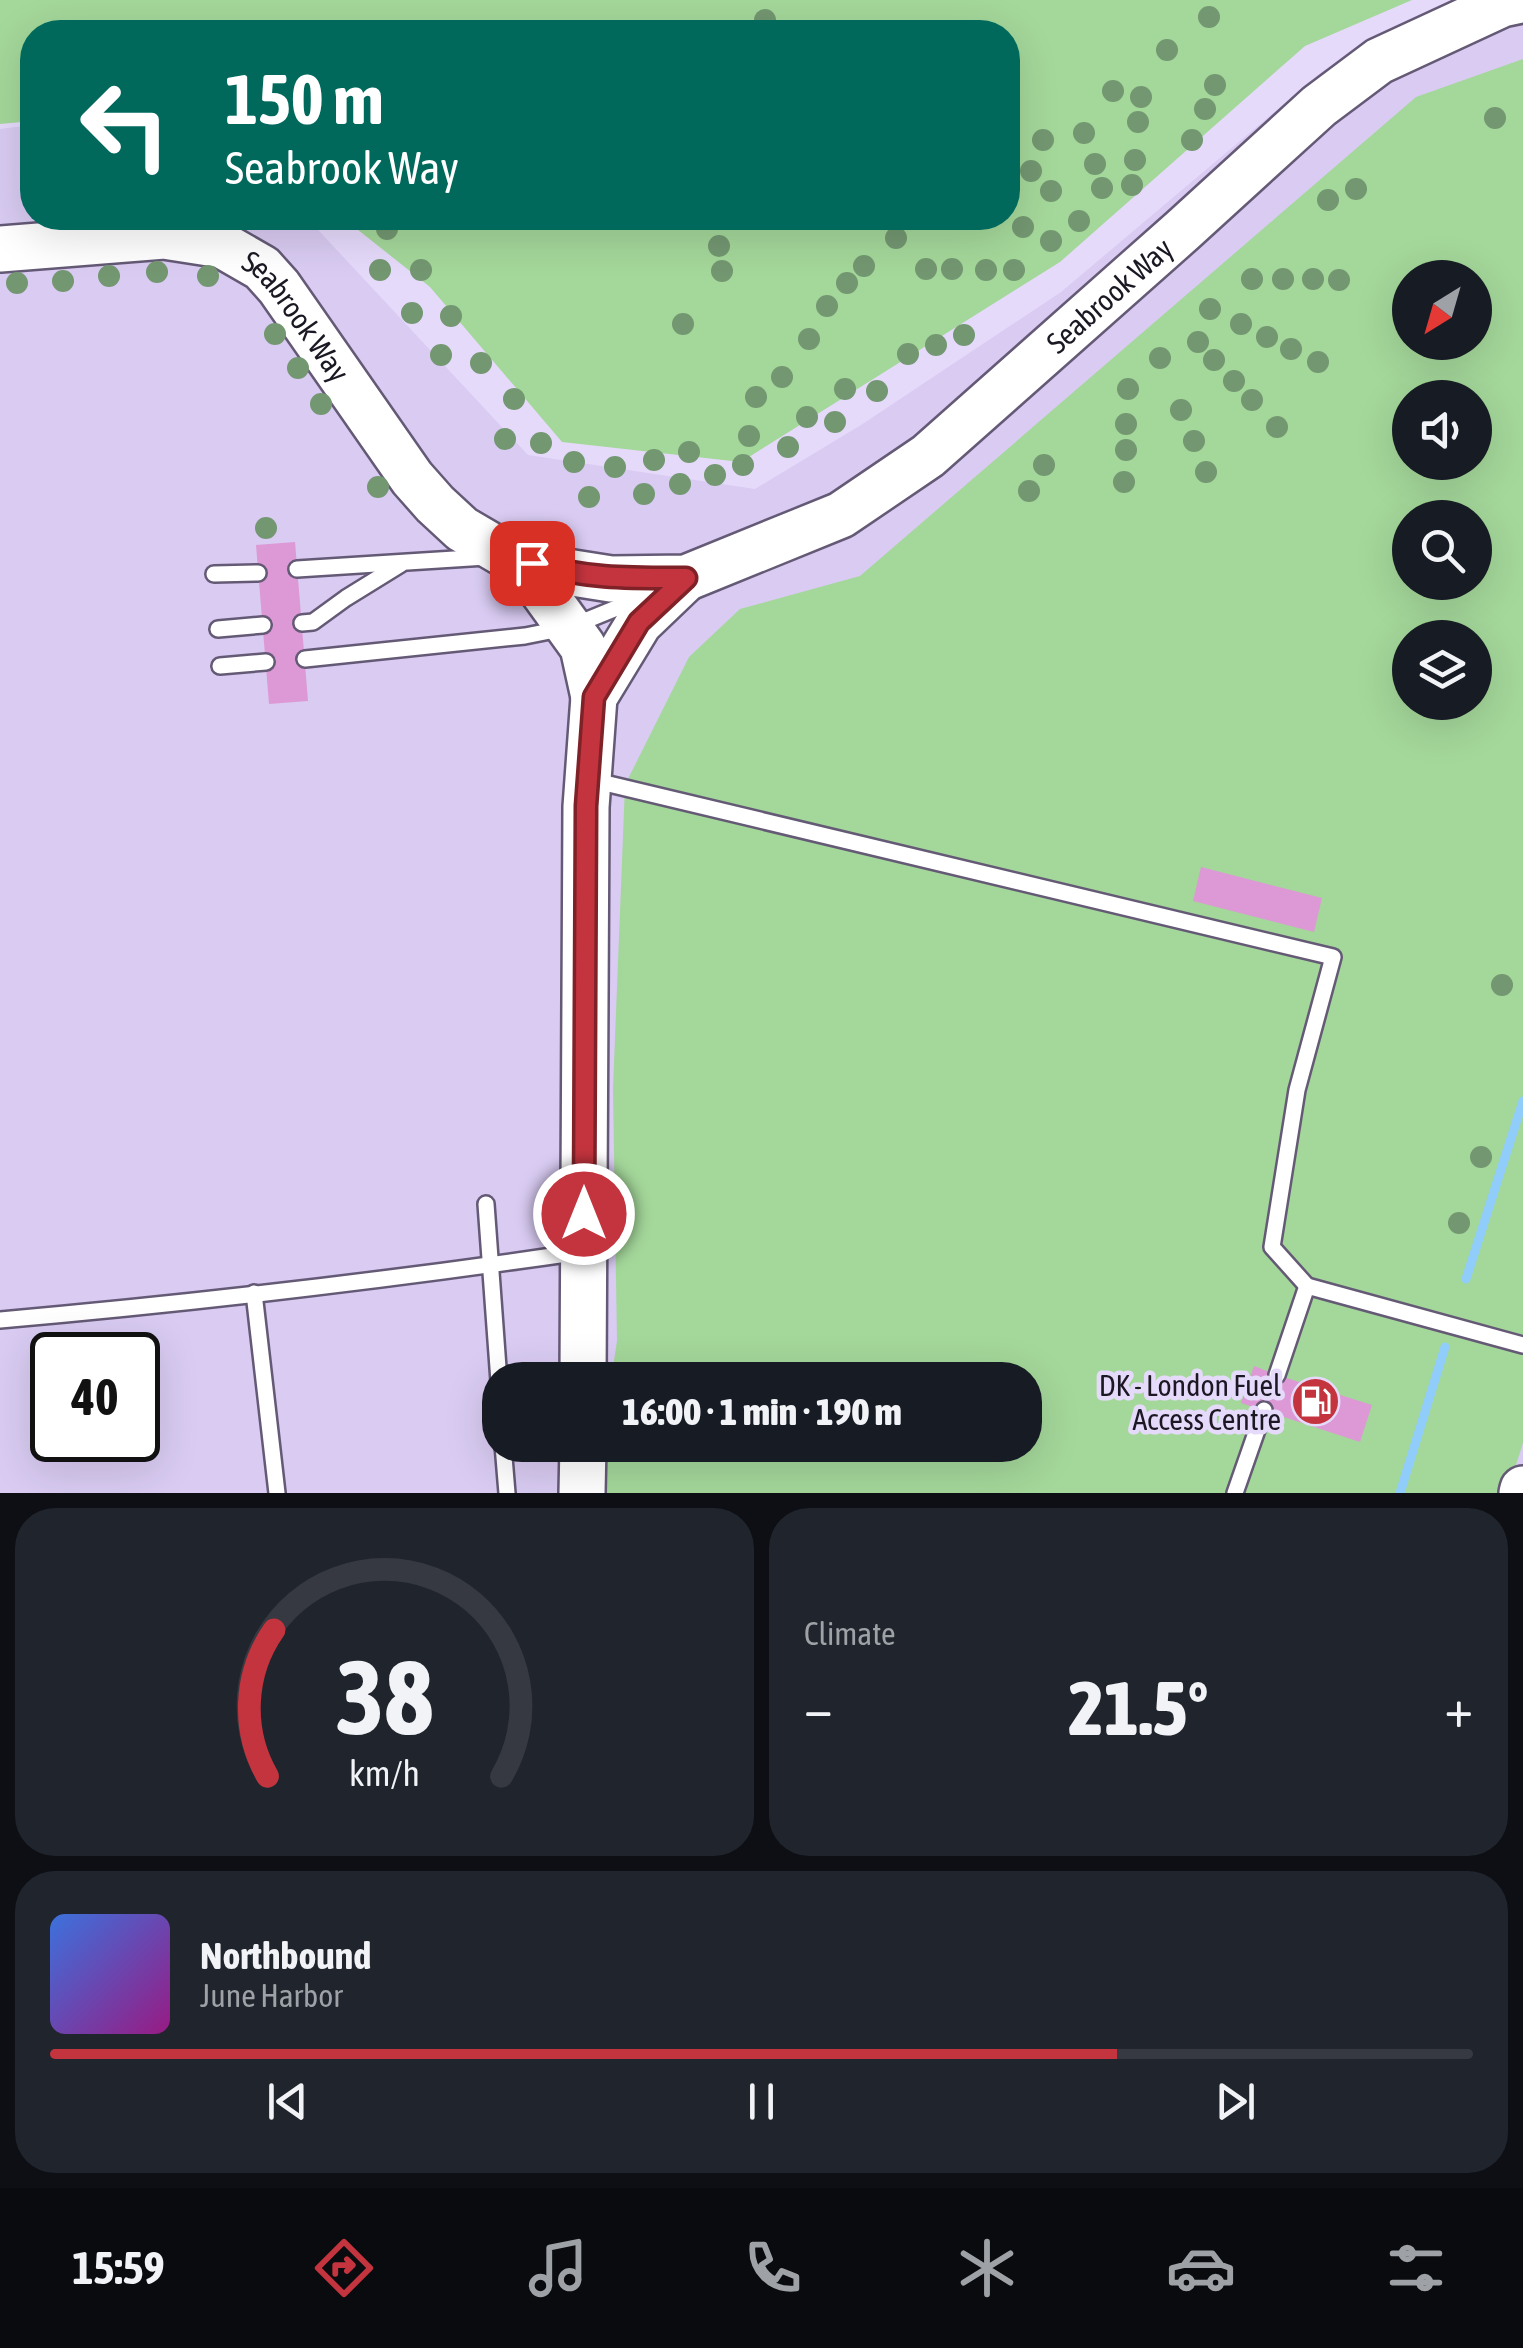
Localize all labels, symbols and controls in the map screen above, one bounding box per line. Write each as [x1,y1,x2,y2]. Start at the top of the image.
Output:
text: 150 m [225,59,384,139]
icon: left [60,60,190,190]
text: Seabrook Way [225,142,459,194]
street label: Seabrook Way [1040,231,1179,360]
street label: Seabrook Way [237,244,356,388]
north arrow [1392,260,1492,360]
map controls [1392,260,1492,720]
button: sound [1392,380,1492,480]
button: search [1392,500,1492,600]
pin [490,521,575,606]
icon: arrive [505,536,560,591]
button: layers [1392,620,1492,720]
position arrow [532,1162,636,1266]
speed limit sign: 40 [30,1332,160,1462]
place label: DK - London Fuel Access Centre [1099,1368,1281,1436]
fuel station icon: DK - London Fuel Access Centre [1290,1376,1342,1428]
text: 16:00 · 1 min · 190 m [622,1390,902,1433]
text: Climate [804,1615,896,1652]
text: 38 [336,1637,433,1756]
text: 21.5° [1069,1665,1208,1751]
text: − [804,1676,833,1739]
text: + [1444,1676,1473,1739]
text: km/h [349,1753,420,1794]
text: Northbound [200,1934,371,1977]
text: June Harbor [200,1977,343,2014]
icon: previous [260,2074,315,2129]
icon: pause [734,2074,789,2129]
icon: next [1208,2074,1263,2129]
icon: directions [309,2233,379,2303]
icon: music [523,2233,593,2303]
icon: phone [738,2233,808,2303]
icon: climate [952,2233,1022,2303]
icon: car [1166,2233,1236,2303]
icon: filters [1381,2233,1451,2303]
text: 15:59 [72,2242,165,2294]

